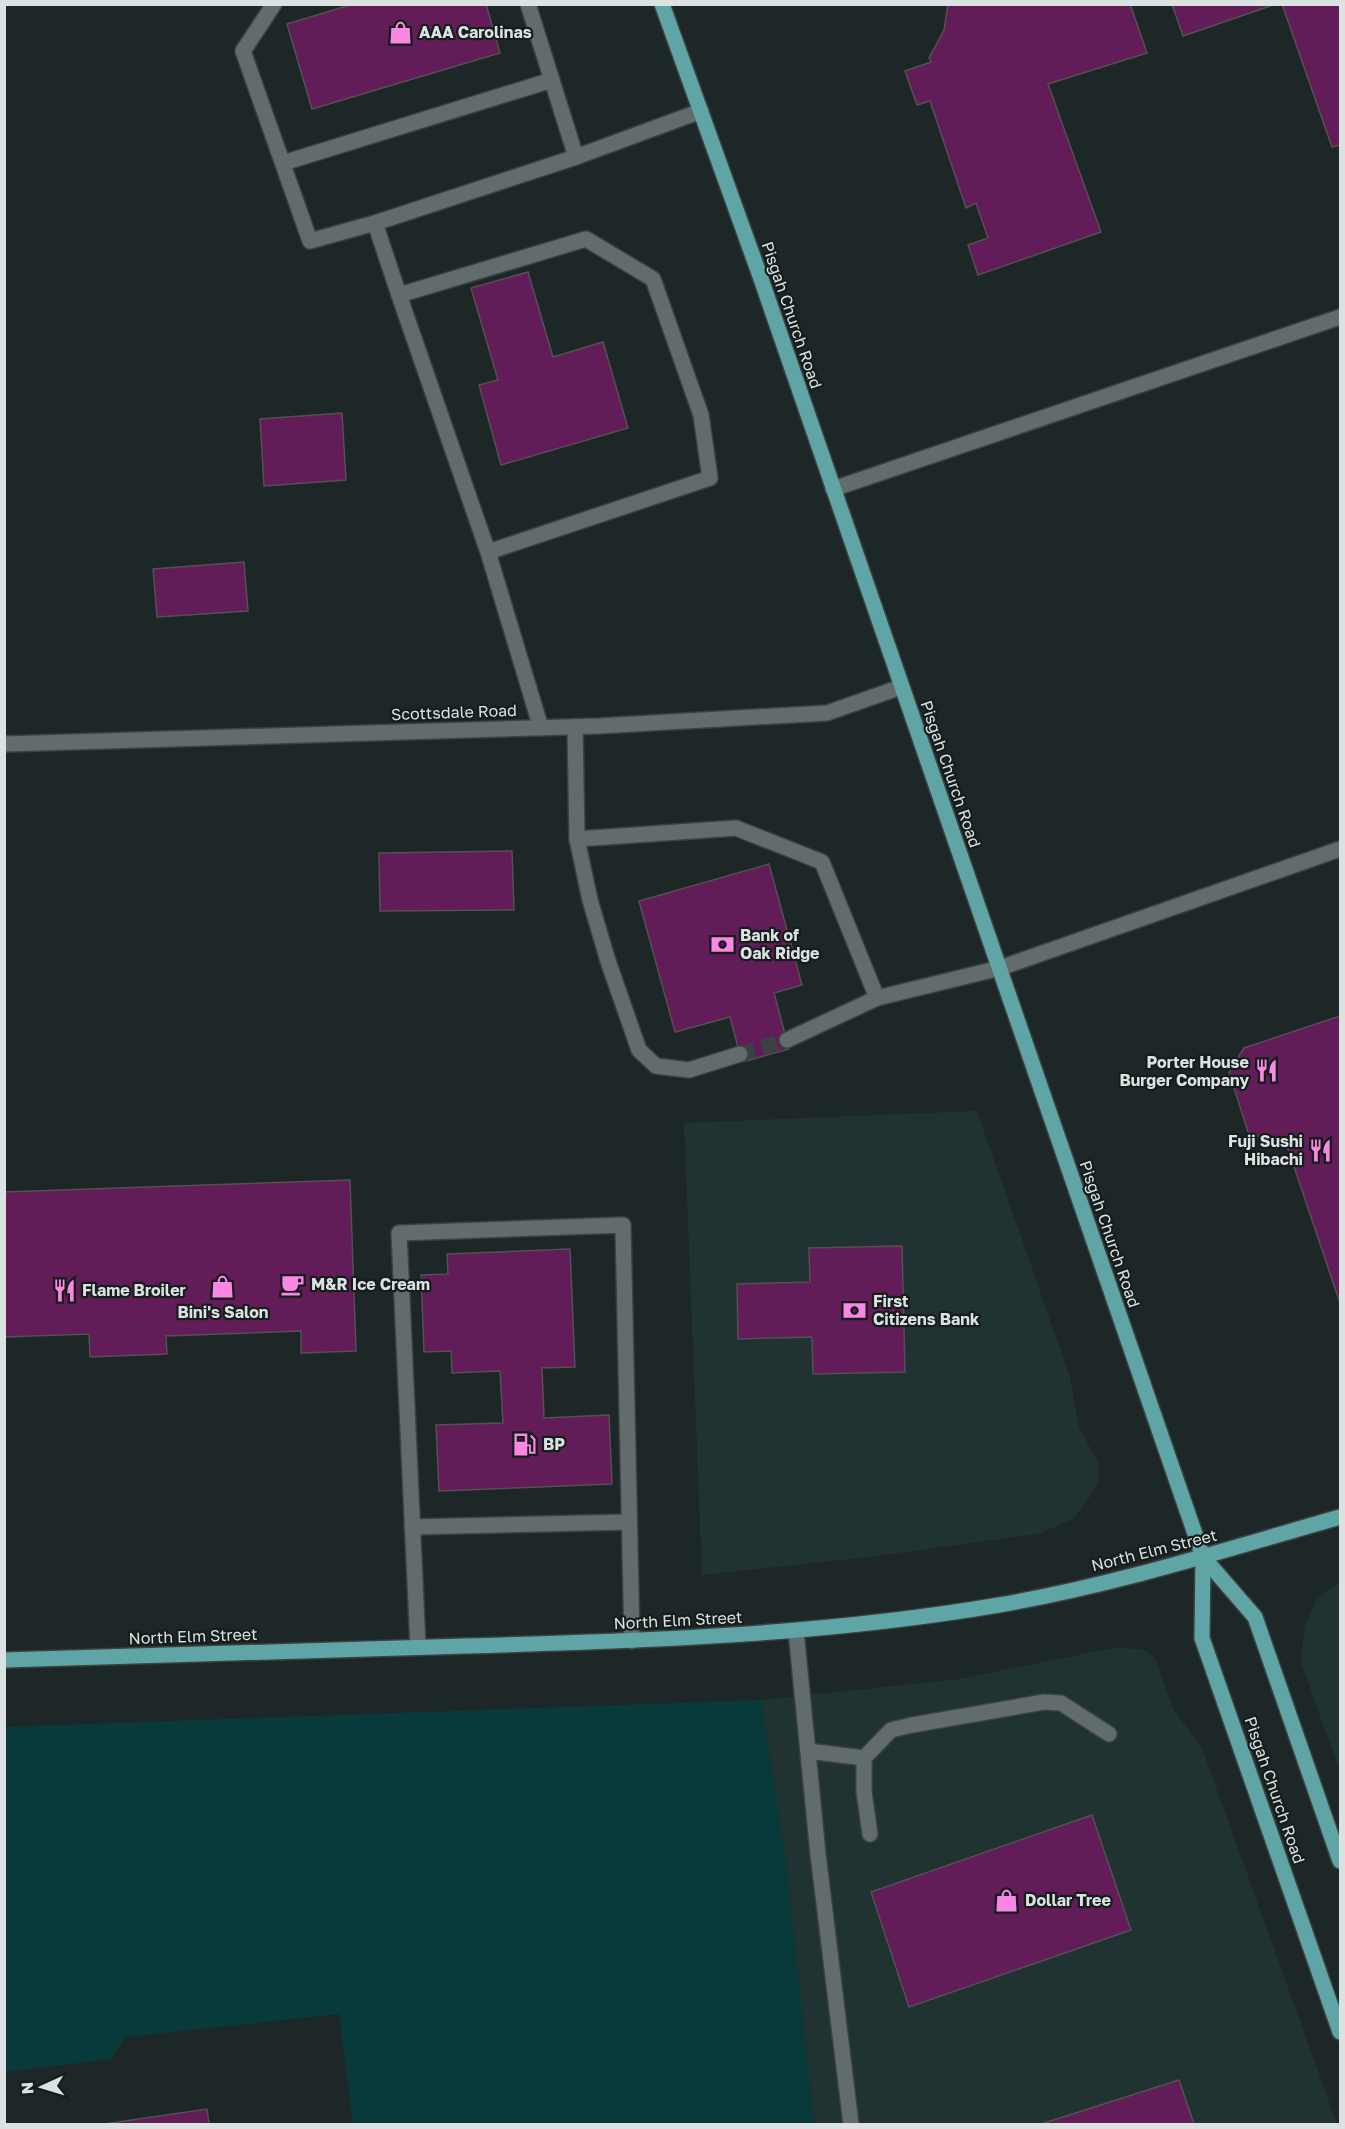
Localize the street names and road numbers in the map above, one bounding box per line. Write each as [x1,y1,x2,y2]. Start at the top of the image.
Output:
street label: Pisgah Church Road [757,239,827,391]
street label: Pisgah Church Road [916,698,986,850]
street label: Scottsdale Road [391,700,517,724]
street label: Pisgah Church Road [1075,1158,1145,1310]
street label: North Elm Street [1089,1525,1219,1575]
street label: North Elm Street [613,1607,743,1633]
street label: North Elm Street [128,1624,258,1648]
street label: Pisgah Church Road [1240,1714,1310,1866]

